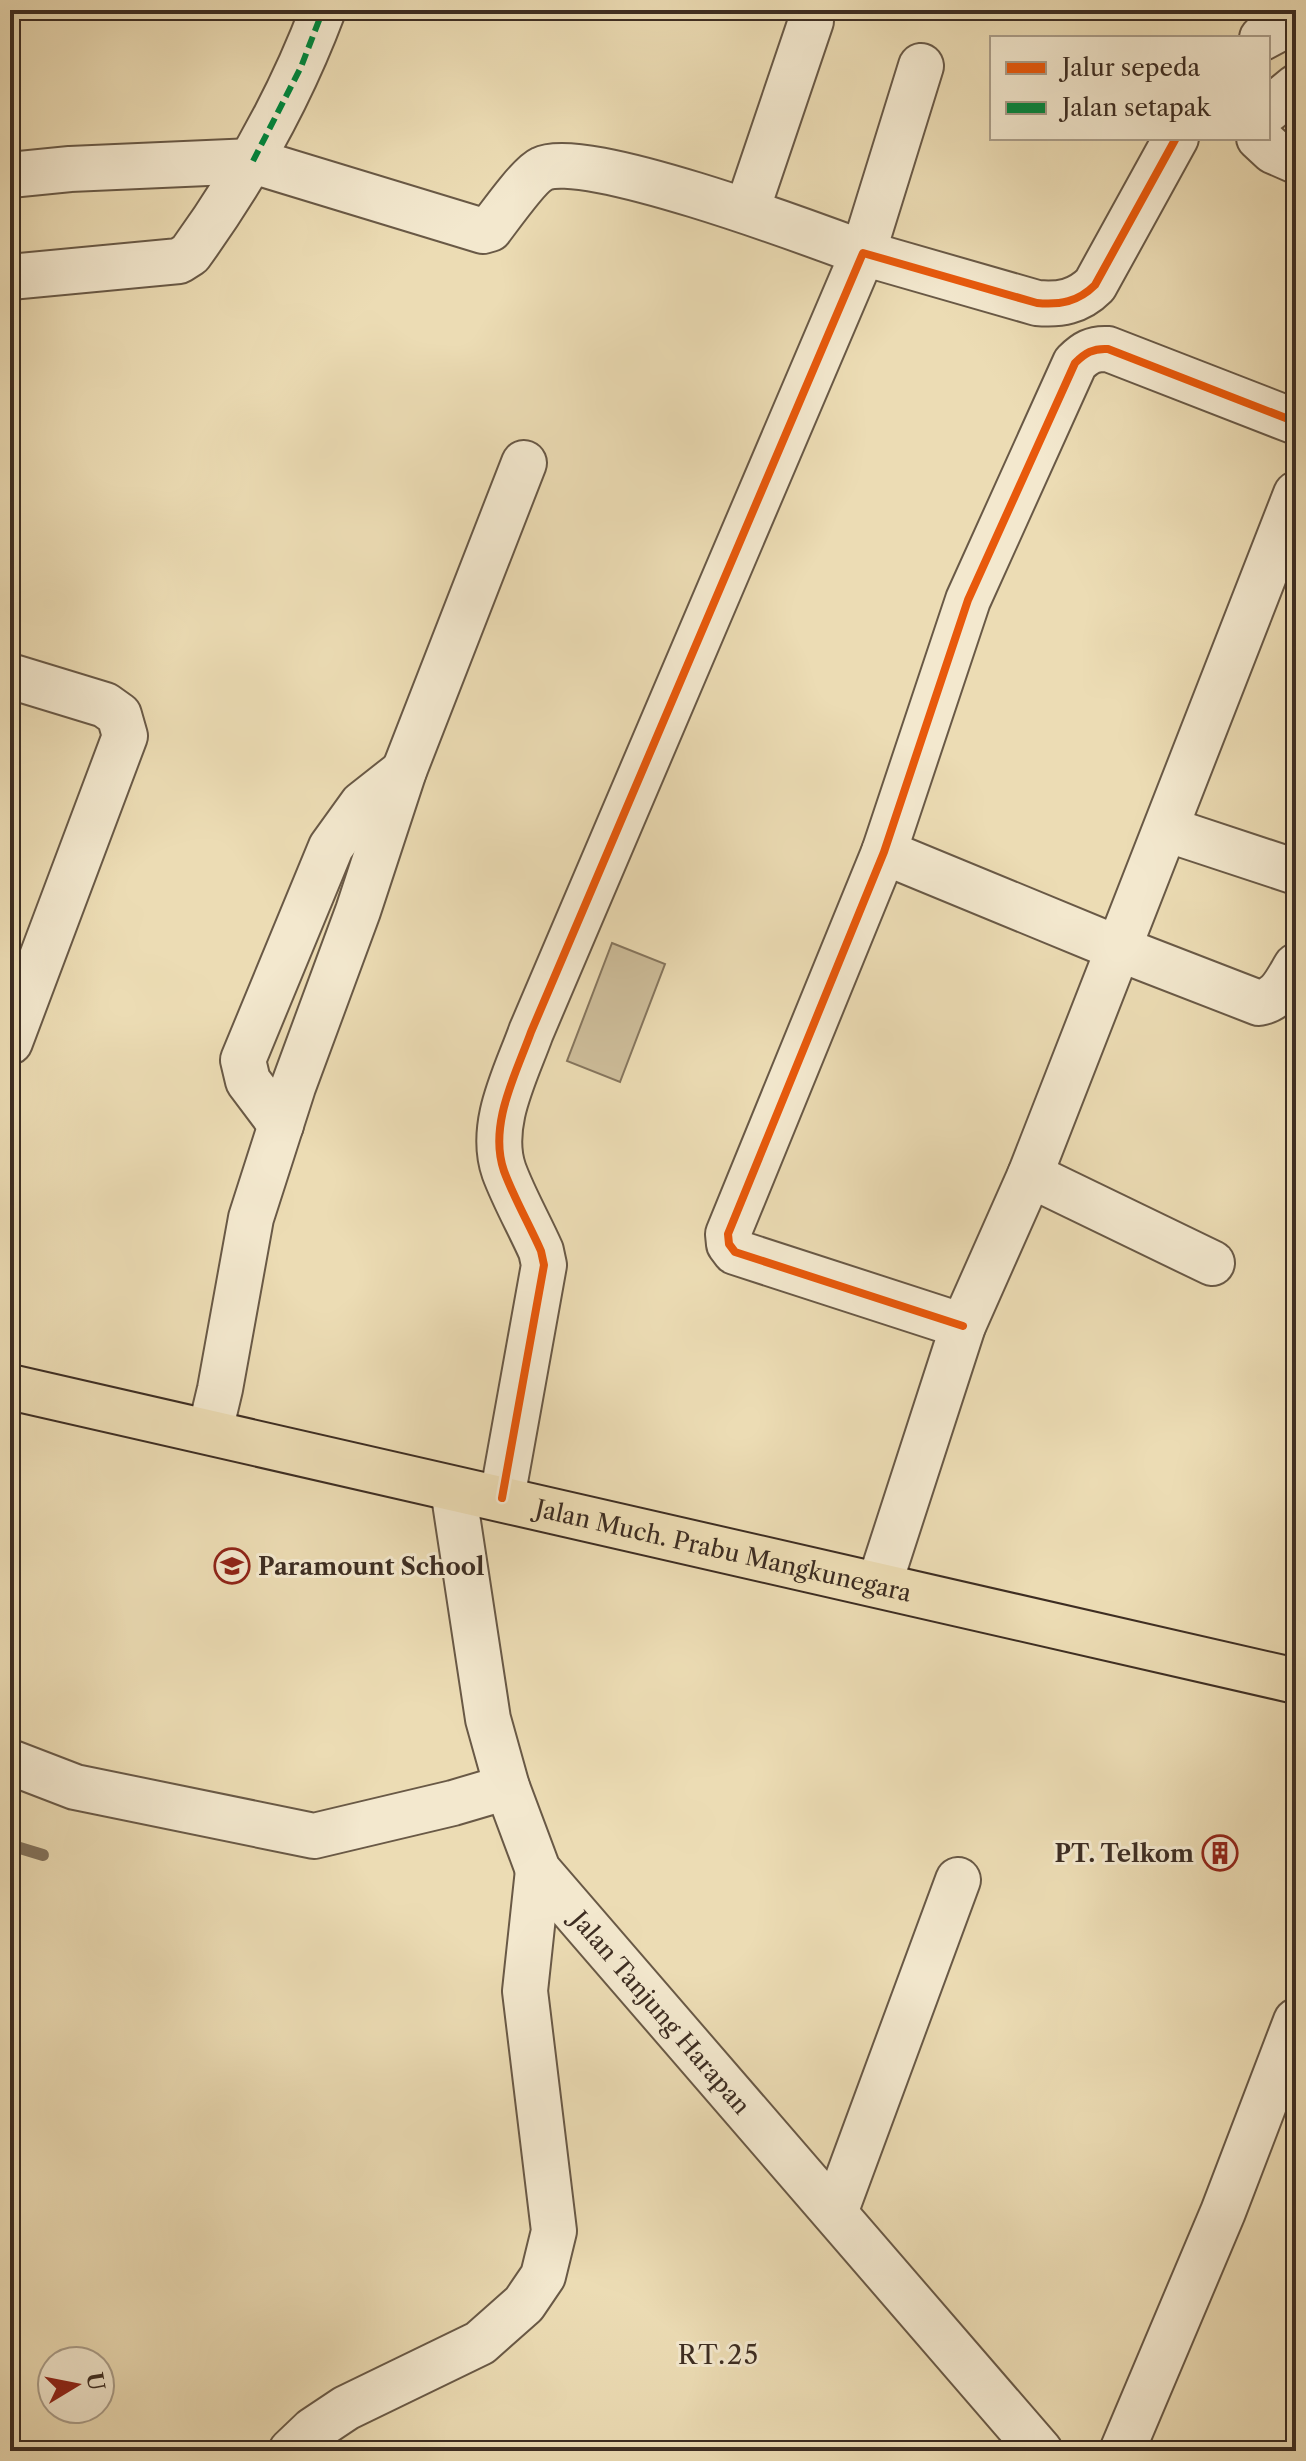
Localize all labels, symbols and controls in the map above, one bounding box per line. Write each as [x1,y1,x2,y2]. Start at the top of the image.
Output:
legend [990,36,1270,140]
text: Jalur sepeda [1058,53,1201,82]
text: Jalan setapak [1058,93,1212,122]
street label: Jalan Much. Prabu Mangkunegara [529,1492,915,1607]
school or university icon: Paramount School [213,1547,251,1585]
place label: Paramount School [258,1552,484,1581]
building icon: PT. Telkom [1201,1834,1239,1872]
place label: PT. Telkom [1055,1839,1194,1868]
street label: Jalan Tanjung Harapan [563,1902,757,2120]
district label: RT.25 [678,2339,760,2371]
north arrow [36,2345,116,2425]
text: U [80,2370,110,2393]

